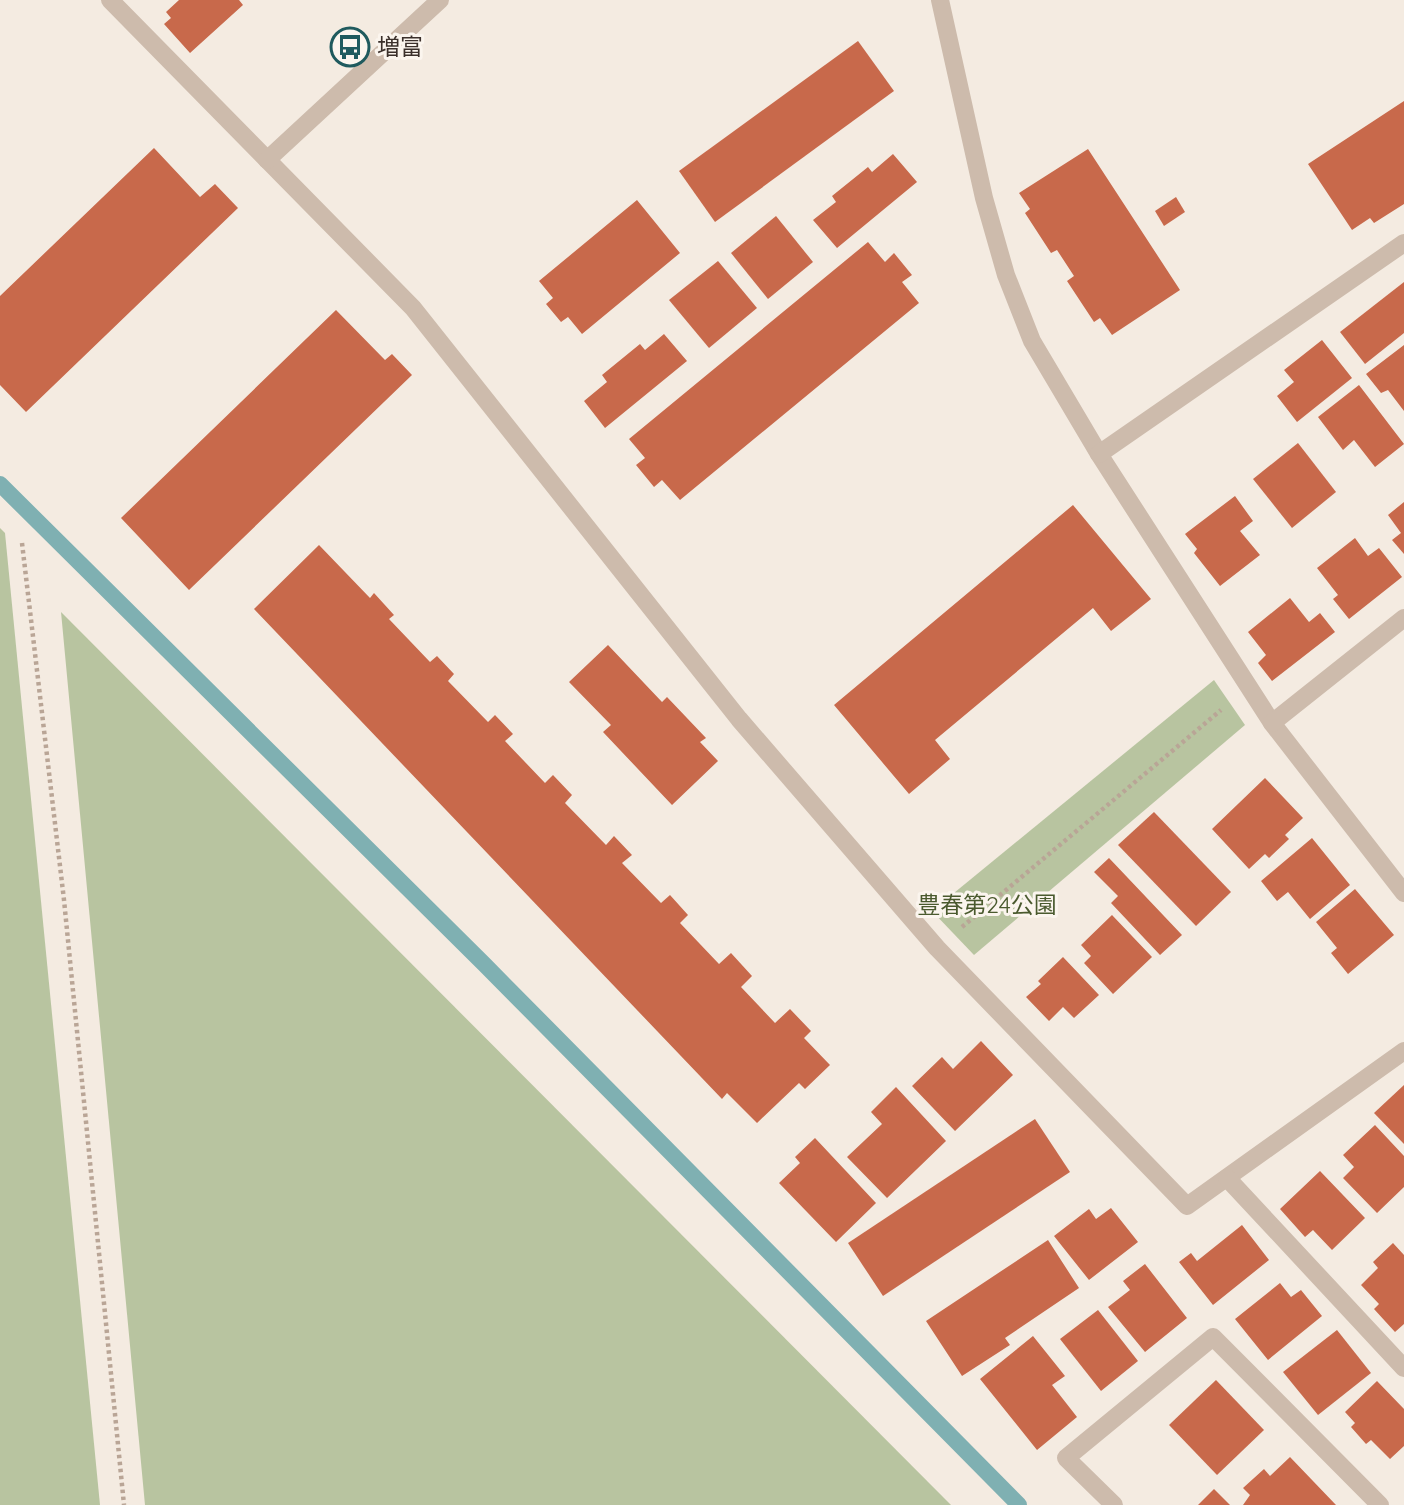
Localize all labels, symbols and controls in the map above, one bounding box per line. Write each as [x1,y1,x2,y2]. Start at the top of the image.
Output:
bus stop icon: 増富 [329,26,371,68]
place label: 増富 [377,32,423,61]
park label: 豊春第24公園 [917,890,1057,919]

